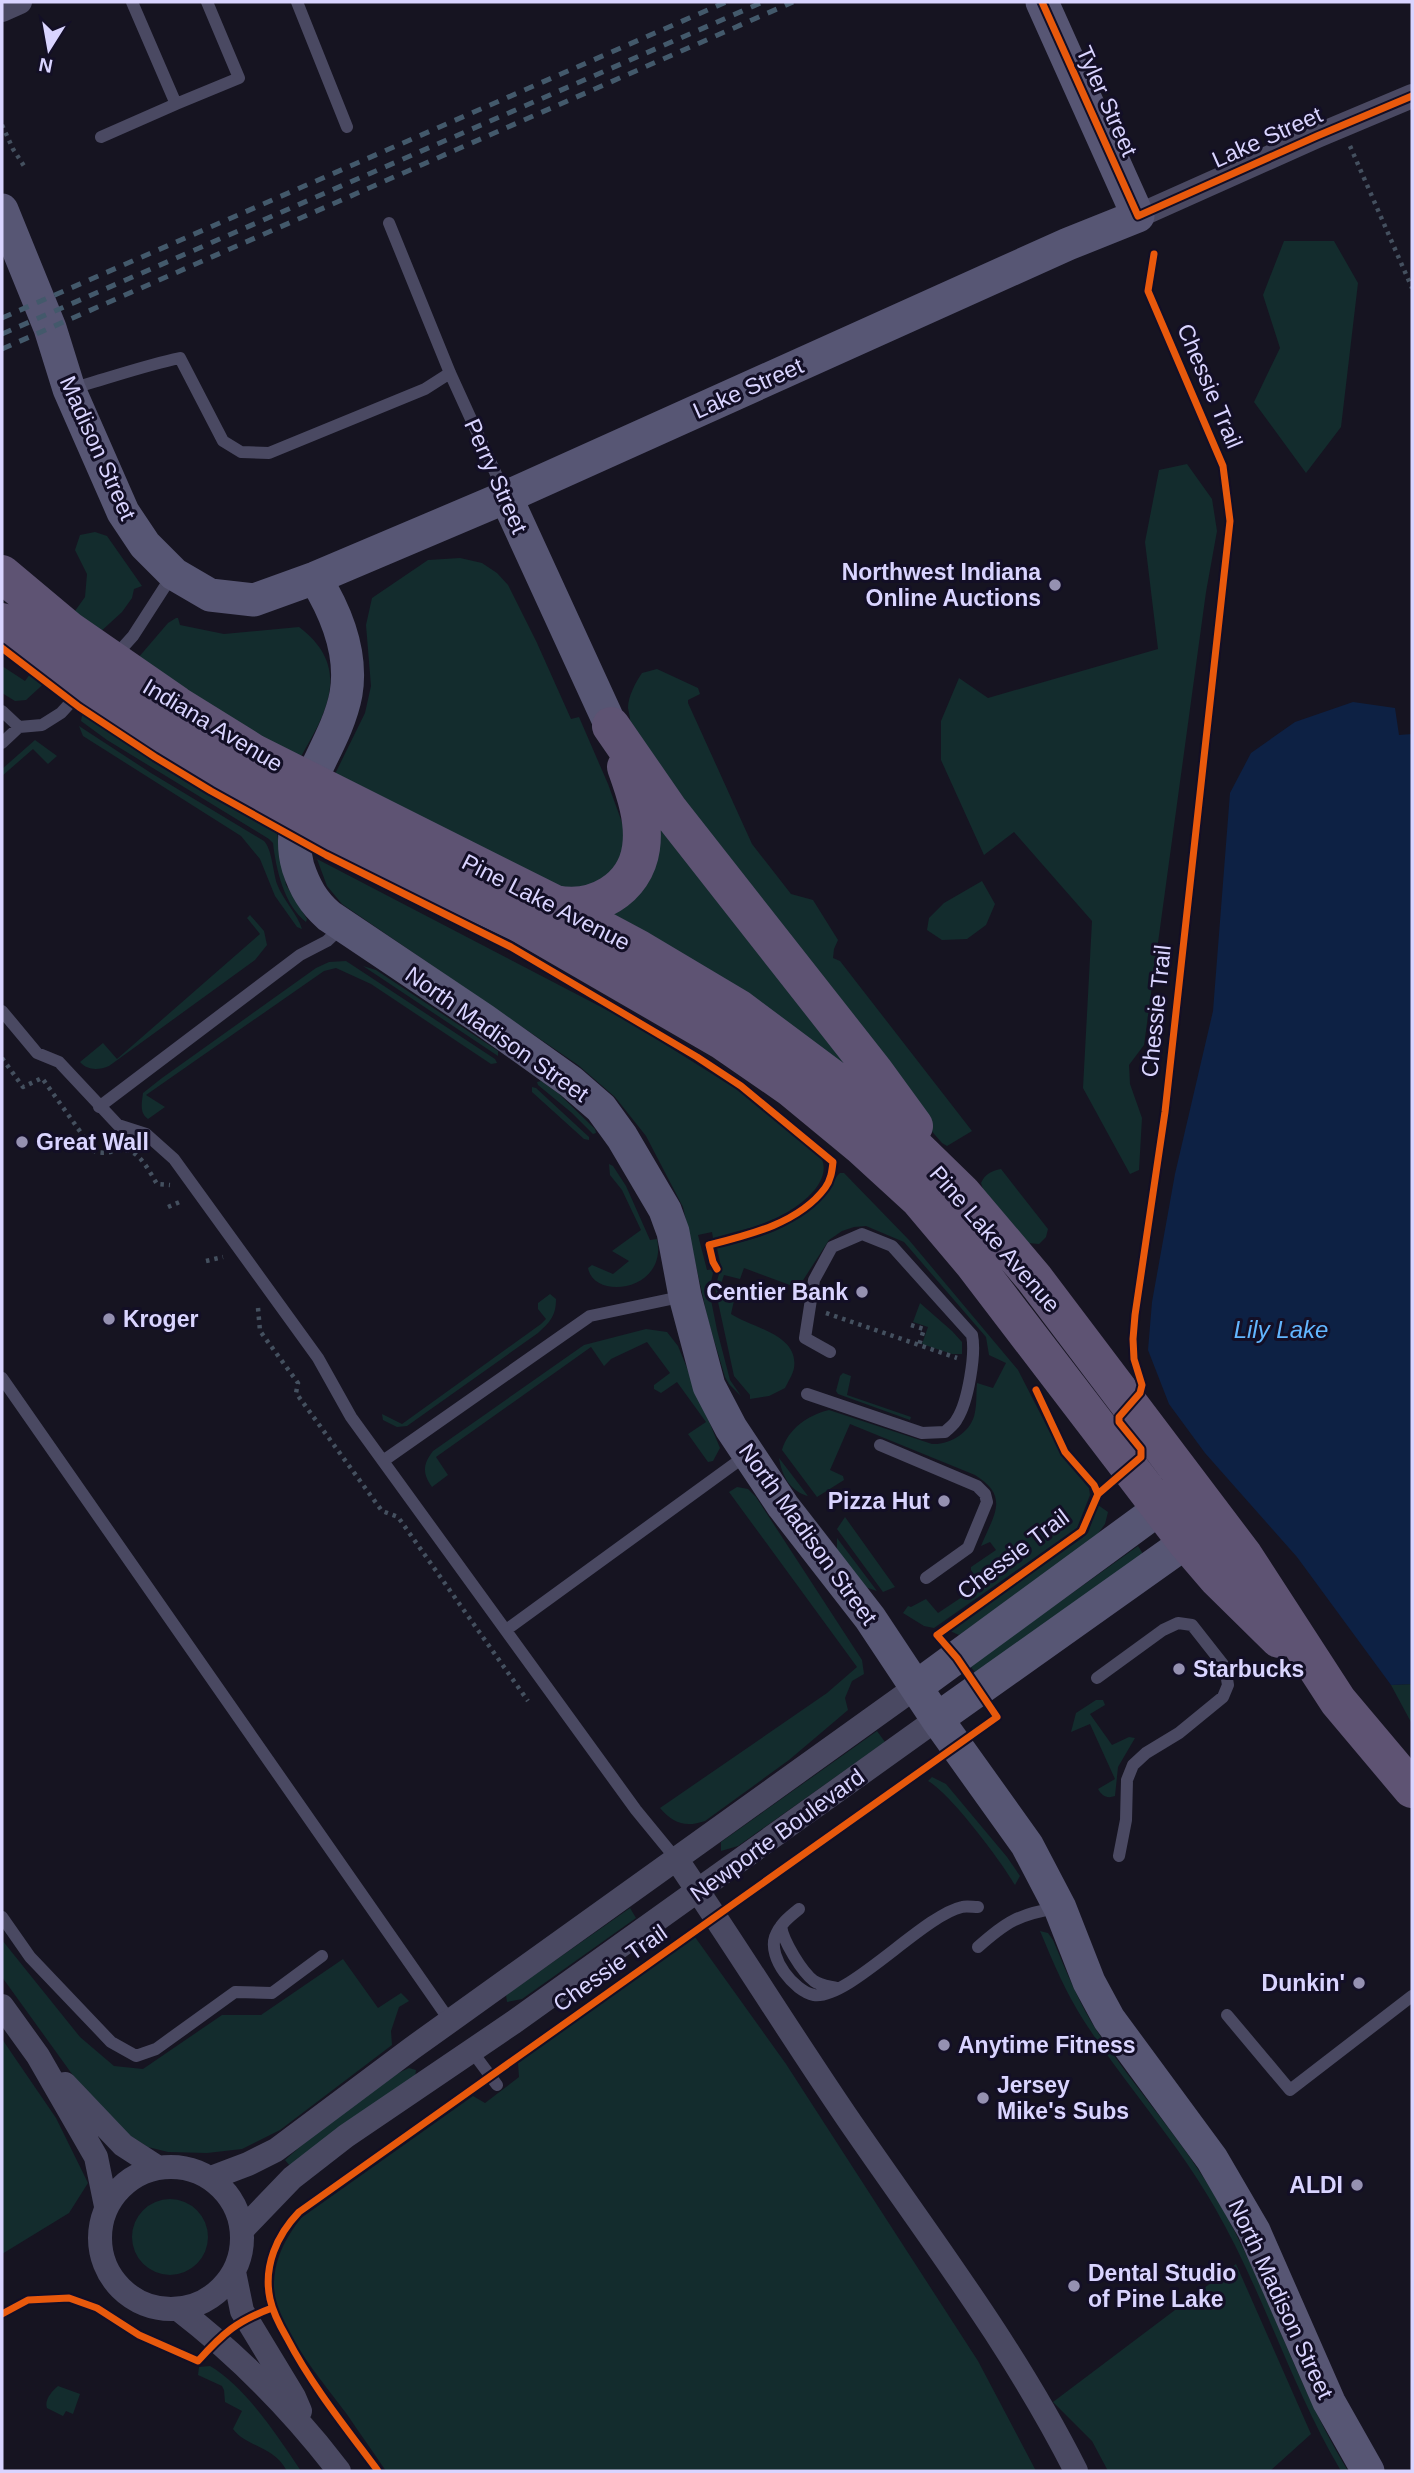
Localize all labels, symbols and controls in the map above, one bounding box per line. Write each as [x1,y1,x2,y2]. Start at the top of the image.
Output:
north arrow [14,14,84,84]
street label: Tyler Street [1071,42,1143,161]
text: N [37,54,55,77]
street label: Lake Street [1208,101,1327,173]
street label: Chessie Trail [1172,320,1248,452]
street label: Lake Street [689,352,808,424]
street label: Madison Street [55,372,142,524]
street label: Perry Street [459,415,533,538]
place label: Northwest Indiana Online Auctions [842,559,1041,611]
marker: Northwest Indiana Online Auctions [1047,577,1063,593]
street label: Indiana Avenue [139,673,287,777]
street label: Pine Lake Avenue [458,848,634,956]
street label: Chessie Trail [1136,944,1176,1078]
street label: North Madison Street [401,961,594,1107]
place label: Great Wall [36,1129,149,1155]
marker: Great Wall [14,1134,30,1150]
street label: Pine Lake Avenue [924,1161,1066,1317]
place label: Centier Bank [706,1279,848,1305]
marker: Centier Bank [854,1284,870,1300]
place label: Kroger [123,1306,198,1332]
marker: Kroger [101,1311,117,1327]
water label: Lily Lake [1234,1316,1328,1343]
street label: North Madison Street [734,1438,883,1630]
place label: Pizza Hut [828,1488,930,1514]
marker: Pizza Hut [936,1493,952,1509]
street label: Chessie Trail [952,1504,1074,1604]
place label: Starbucks [1193,1656,1304,1682]
marker: Starbucks [1171,1661,1187,1677]
street label: Newporte Boulevard [685,1763,869,1907]
street label: Chessie Trail [548,1919,672,2017]
place label: Dunkin' [1262,1970,1345,1996]
marker: Dunkin' [1351,1975,1367,1991]
place label: Anytime Fitness [958,2032,1136,2058]
marker: Anytime Fitness [936,2037,952,2053]
place label: Jersey Mike's Subs [997,2072,1129,2124]
marker: Jersey Mike's Subs [975,2090,991,2106]
place label: ALDI [1289,2172,1343,2198]
marker: ALDI [1349,2177,1365,2193]
street label: North Madison Street [1223,2195,1339,2404]
place label: Dental Studio of Pine Lake [1088,2260,1236,2312]
marker: Dental Studio of Pine Lake [1066,2278,1082,2294]

